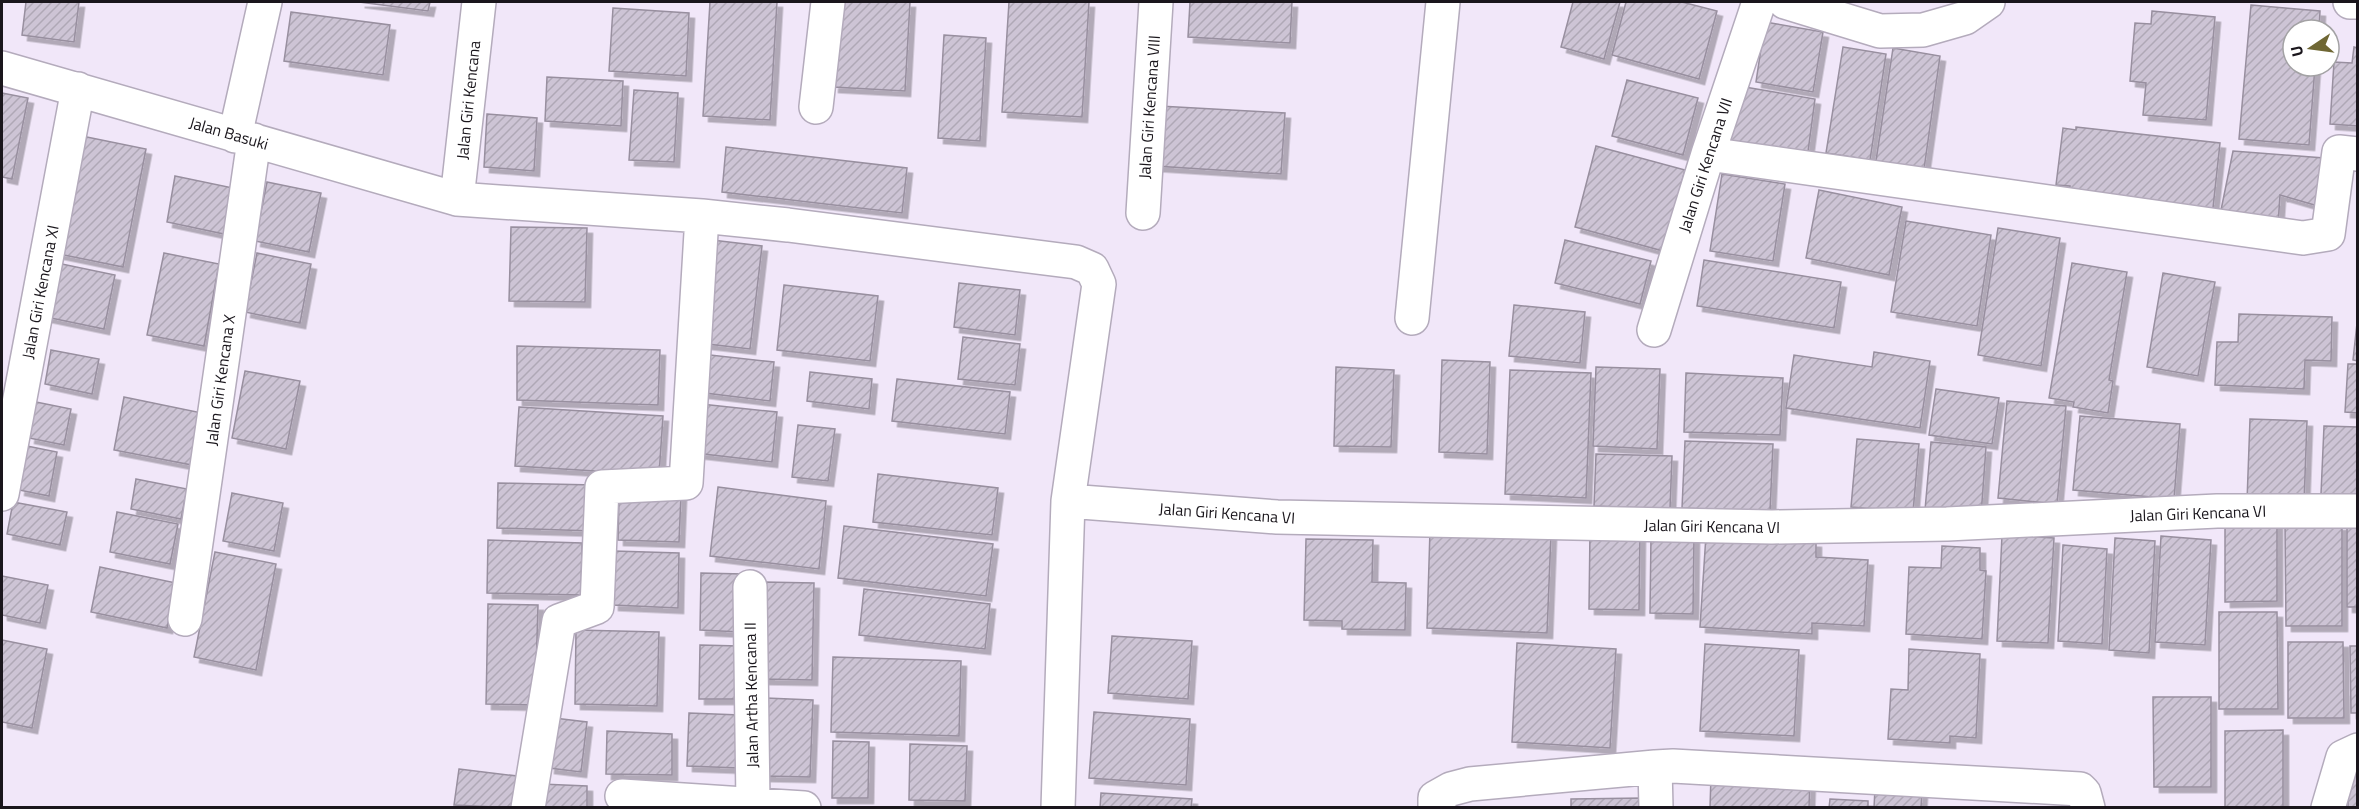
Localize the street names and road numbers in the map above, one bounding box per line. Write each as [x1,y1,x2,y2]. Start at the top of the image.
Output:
street label: Jalan Giri Kencana VIII [1132,34,1166,180]
street label: Jalan Giri Kencana [450,39,486,161]
street label: Jalan Giri Kencana VII [1672,95,1738,235]
street label: Jalan Basuki [187,110,271,156]
street label: Jalan Giri Kencana XI [15,223,65,361]
street label: Jalan Giri Kencana X [199,313,241,447]
street label: Jalan Giri Kencana VI [1158,496,1296,530]
street label: Jalan Giri Kencana VI [2129,499,2267,527]
street label: Jalan Giri Kencana VI [1644,513,1780,539]
street label: Jalan Artha Kencana II [738,622,764,768]

